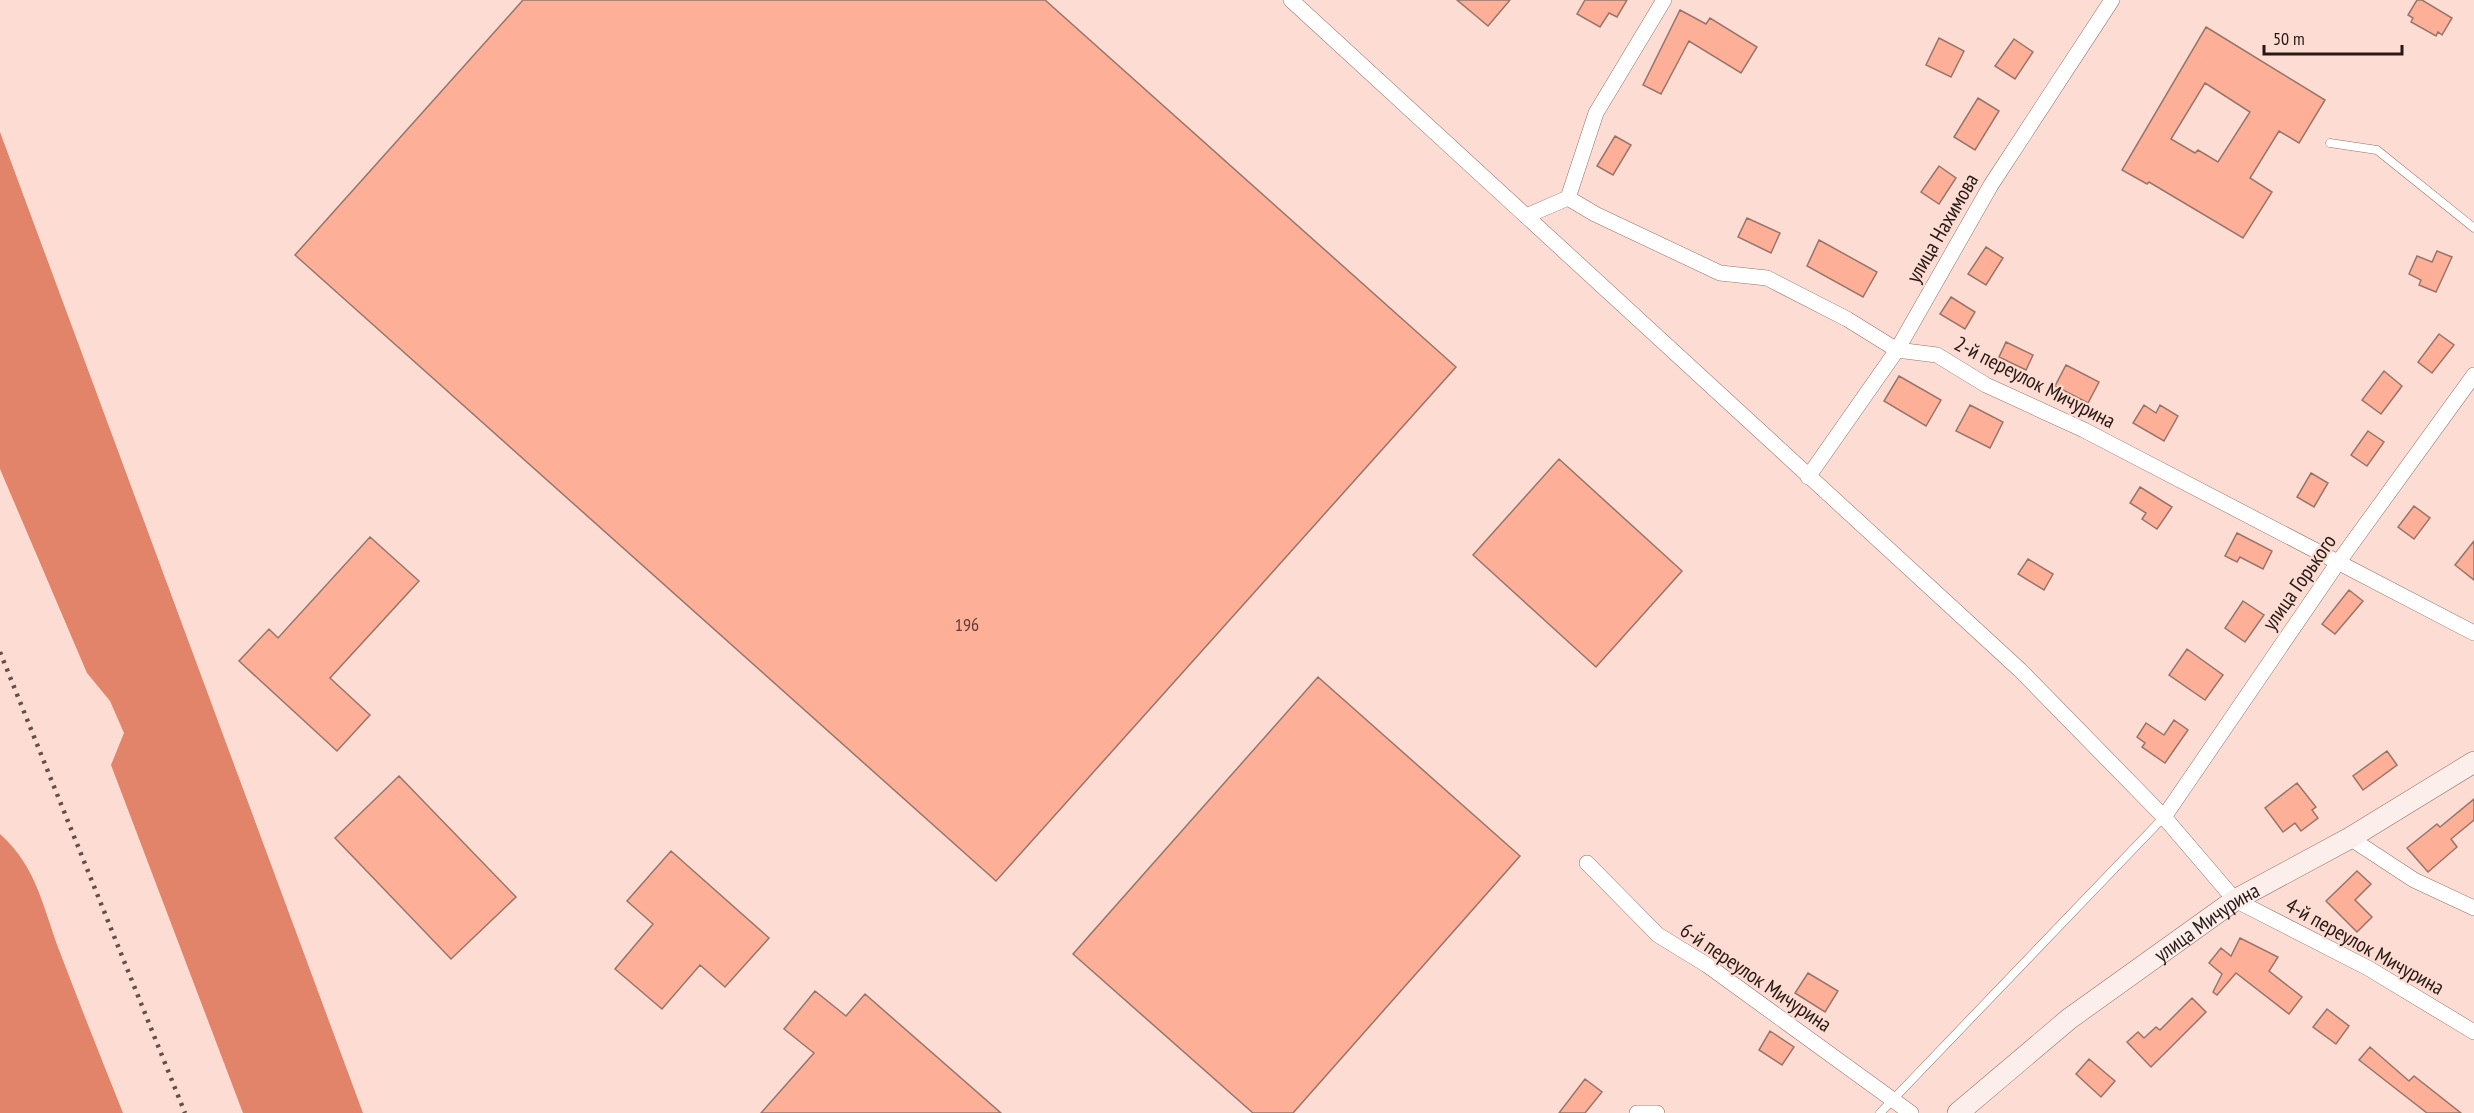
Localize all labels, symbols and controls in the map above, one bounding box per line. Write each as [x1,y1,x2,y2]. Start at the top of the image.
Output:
scale bar [2264,18,2402,56]
text: 50 m [2273,27,2305,50]
street label: улица Нахимова [1900,168,1984,288]
street label: 2-й переулок Мичурина [1950,330,2120,434]
street label: улица Горького [2256,529,2342,635]
house number: 196 [955,613,979,636]
street label: улица Мичурина [2148,876,2264,967]
street label: 4-й переулок Мичурина [2281,891,2449,1001]
street label: 6-й переулок Мичурина [1675,916,1837,1038]

